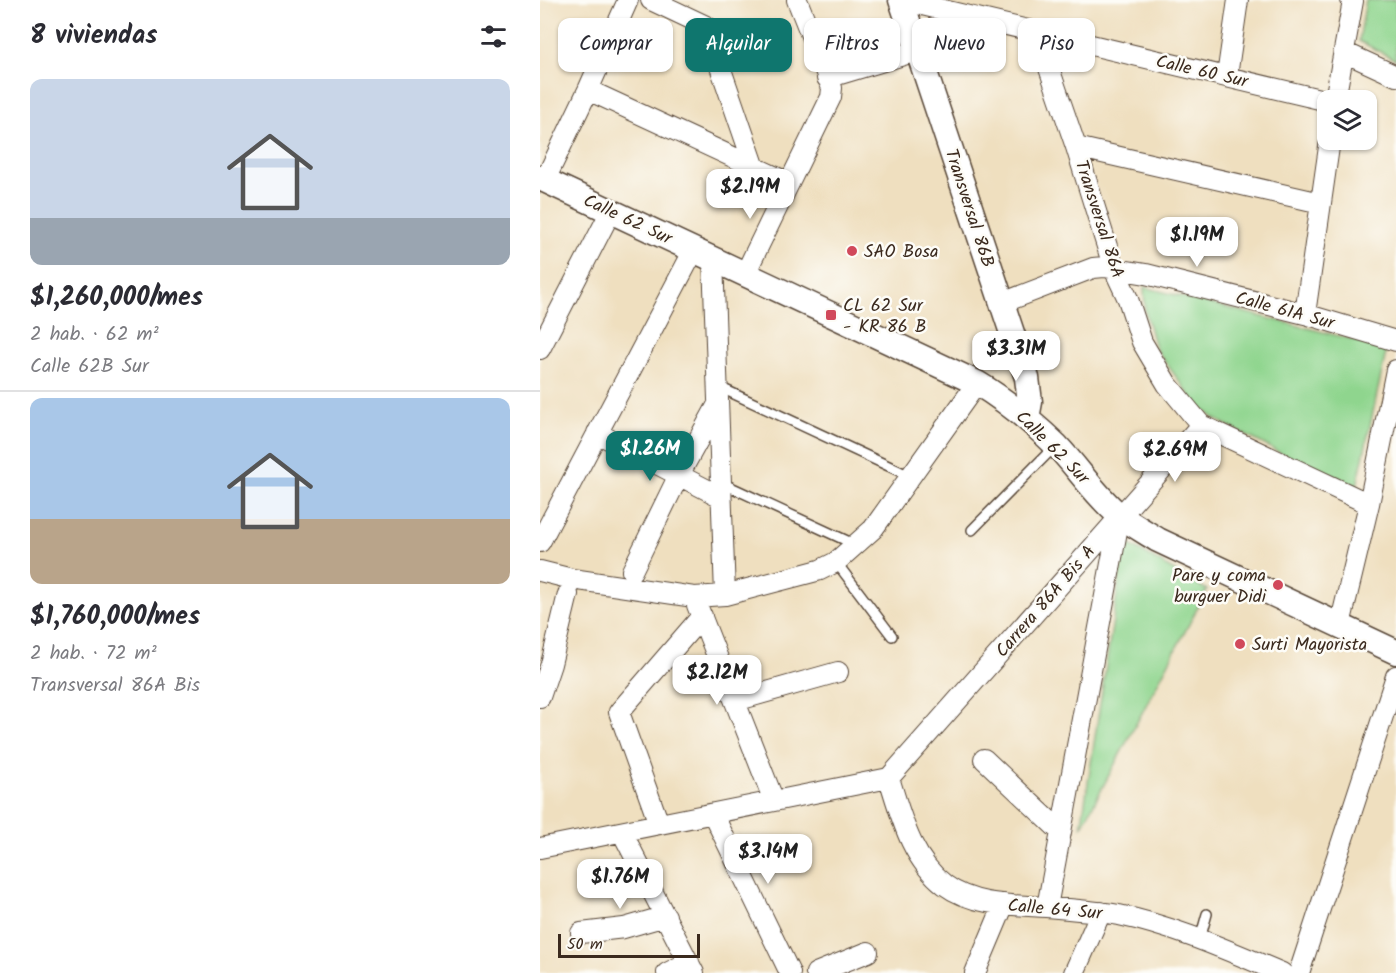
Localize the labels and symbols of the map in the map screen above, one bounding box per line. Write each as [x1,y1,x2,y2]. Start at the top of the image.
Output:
street label: Calle 60 Sur [1153,48,1252,97]
street label: Transversal 86B [936,145,1001,271]
street label: Transversal 86A [1066,157,1131,282]
pin: $2.19M [701,169,799,220]
street label: Calle 62 Sur [578,187,678,254]
pin: $1.19M [1148,217,1246,268]
place label: SAO Bosa [864,238,938,267]
marker: SAO Bosa [845,244,859,258]
street label: Calle 61A Sur [1232,284,1338,339]
place label: CL 62 Sur - KR 86 B [843,292,926,342]
marker: CL 62 Sur - KR 86 B [824,308,838,322]
pin: $3.31M [967,331,1065,382]
street label: Calle 62 Sur [1008,404,1097,493]
pin: $1.26M [601,431,699,482]
pin: $2.69M [1126,432,1224,483]
street label: Carrera 86A Bis A [989,539,1104,665]
place label: Pare y coma burguer Didi [1172,562,1267,612]
marker: Pare y coma burguer Didi [1271,578,1285,592]
place label: Surti Mayorista [1252,631,1367,660]
marker: Surti Mayorista [1233,637,1247,651]
pin: $2.12M [668,655,766,706]
pin: $3.14M [719,834,817,885]
pin: $1.76M [571,859,669,910]
street label: Calle 64 Sur [1006,892,1104,929]
scale bar [558,931,700,958]

